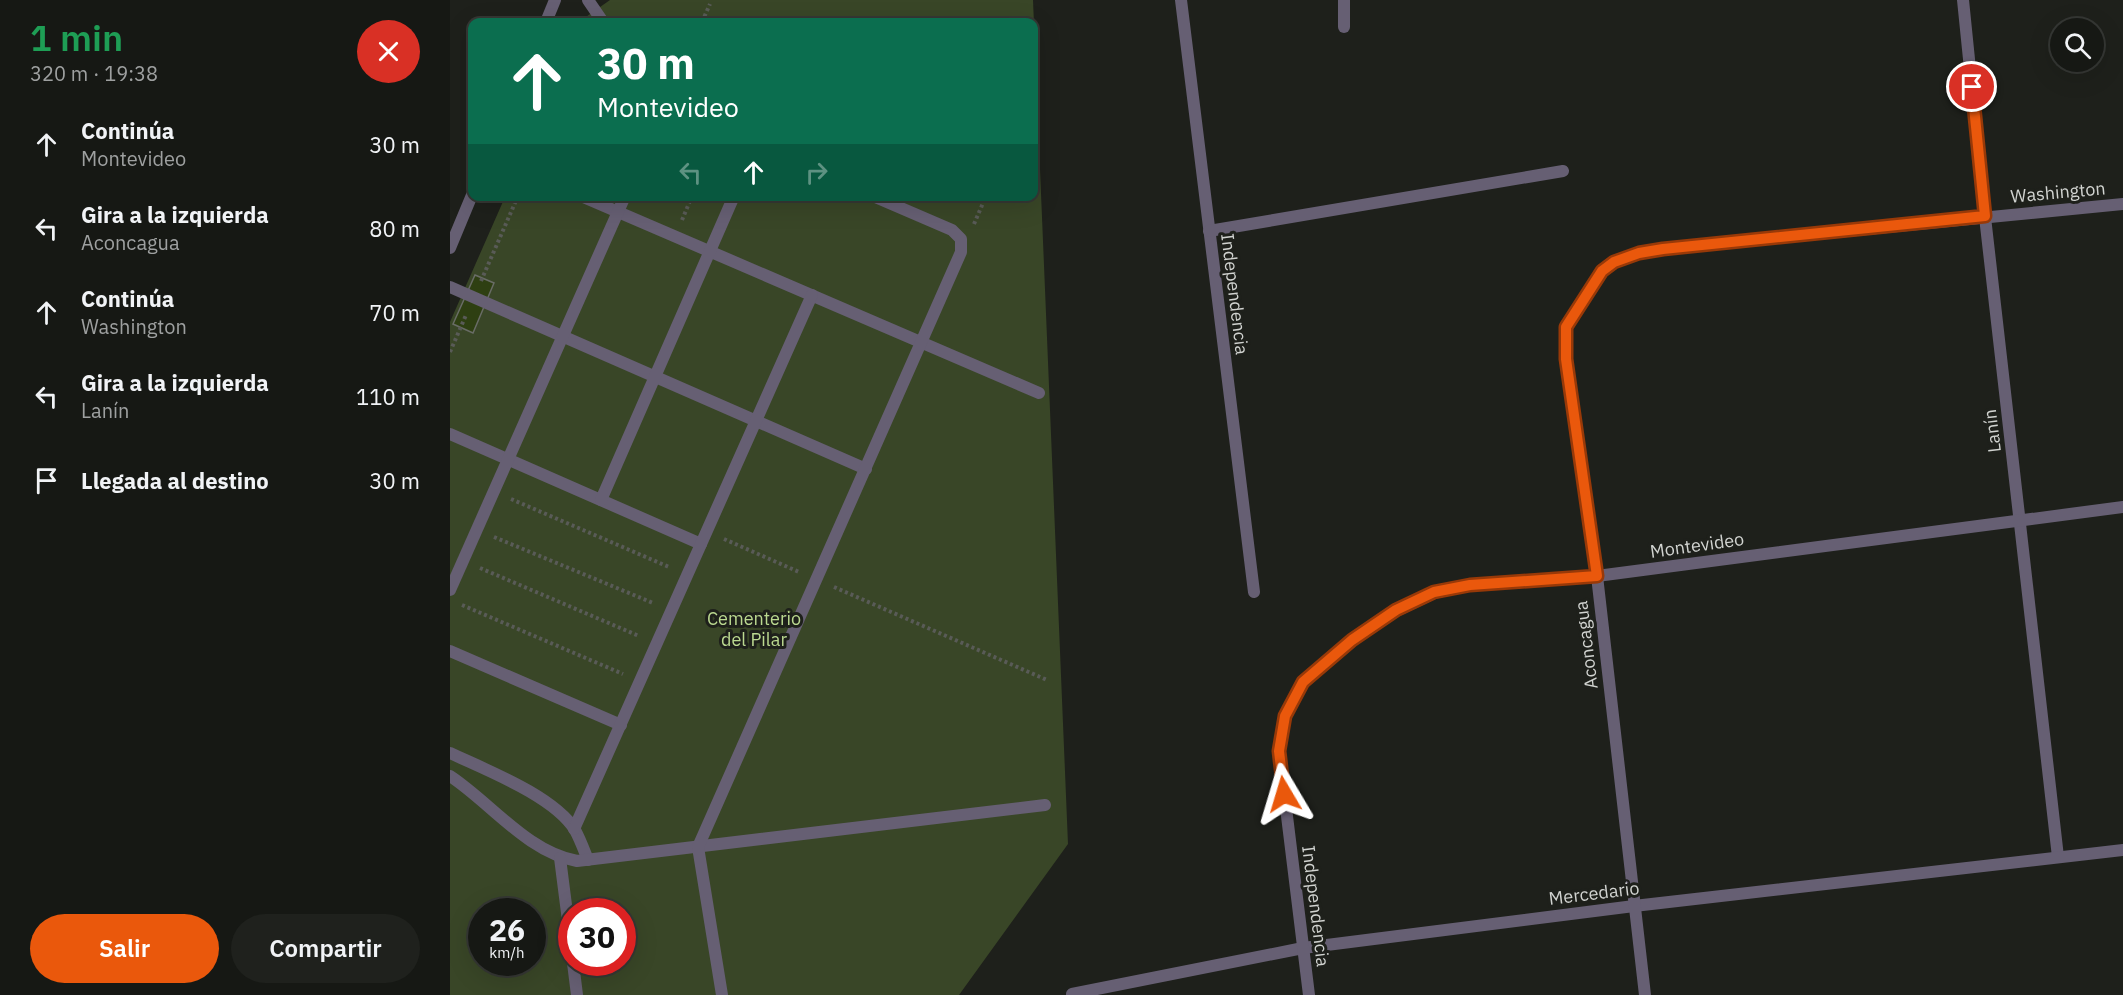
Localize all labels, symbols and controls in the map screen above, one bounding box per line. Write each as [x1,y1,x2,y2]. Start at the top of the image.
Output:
text: 1 min [30,14,123,61]
map controls [2050,18,2104,72]
button: search [2050,18,2104,72]
button: close [357,20,420,83]
text: 30 m [597,36,695,91]
icon: ahead [498,42,576,120]
text: 320 m · 19:38 [30,60,158,87]
pin [1946,61,1997,112]
icon: arrive [1955,70,1988,103]
text: Montevideo [597,89,739,124]
text: Continúa [81,116,174,145]
icon: ahead [30,128,63,161]
text: 30 m [369,130,420,159]
text: Montevideo [81,145,186,172]
icon: left [674,156,707,189]
icon: ahead [737,156,770,189]
icon: right [800,156,833,189]
street label: Washington [2010,176,2106,208]
text: Gira a la izquierda [81,200,269,229]
icon: left [30,212,63,245]
text: 80 m [369,214,420,243]
text: Aconcagua [81,229,180,256]
street label: Independencia [1216,232,1254,356]
text: Continúa [81,284,174,313]
icon: ahead [30,296,63,329]
text: 70 m [369,298,420,327]
text: Washington [81,313,187,340]
text: Gira a la izquierda [81,368,269,397]
icon: left [30,380,63,413]
text: 110 m [356,382,420,411]
text: Lanín [81,397,129,424]
street label: Lanín [1978,408,2006,454]
icon: arrive [30,464,63,497]
text: Llegada al destino [81,466,269,495]
text: 30 m [369,466,420,495]
street label: Montevideo [1649,527,1745,563]
street label: Aconcagua [1569,599,1603,690]
park label: Cementerio del Pilar [707,607,801,651]
position arrow [1252,762,1316,826]
street label: Independencia [1297,844,1335,968]
street label: Mercedario [1547,876,1641,910]
speed limit sign: 30 [558,898,636,976]
text: 26 [489,910,525,949]
button: Salir [30,914,219,983]
button: Compartir [231,914,420,983]
text: km/h [489,943,525,962]

